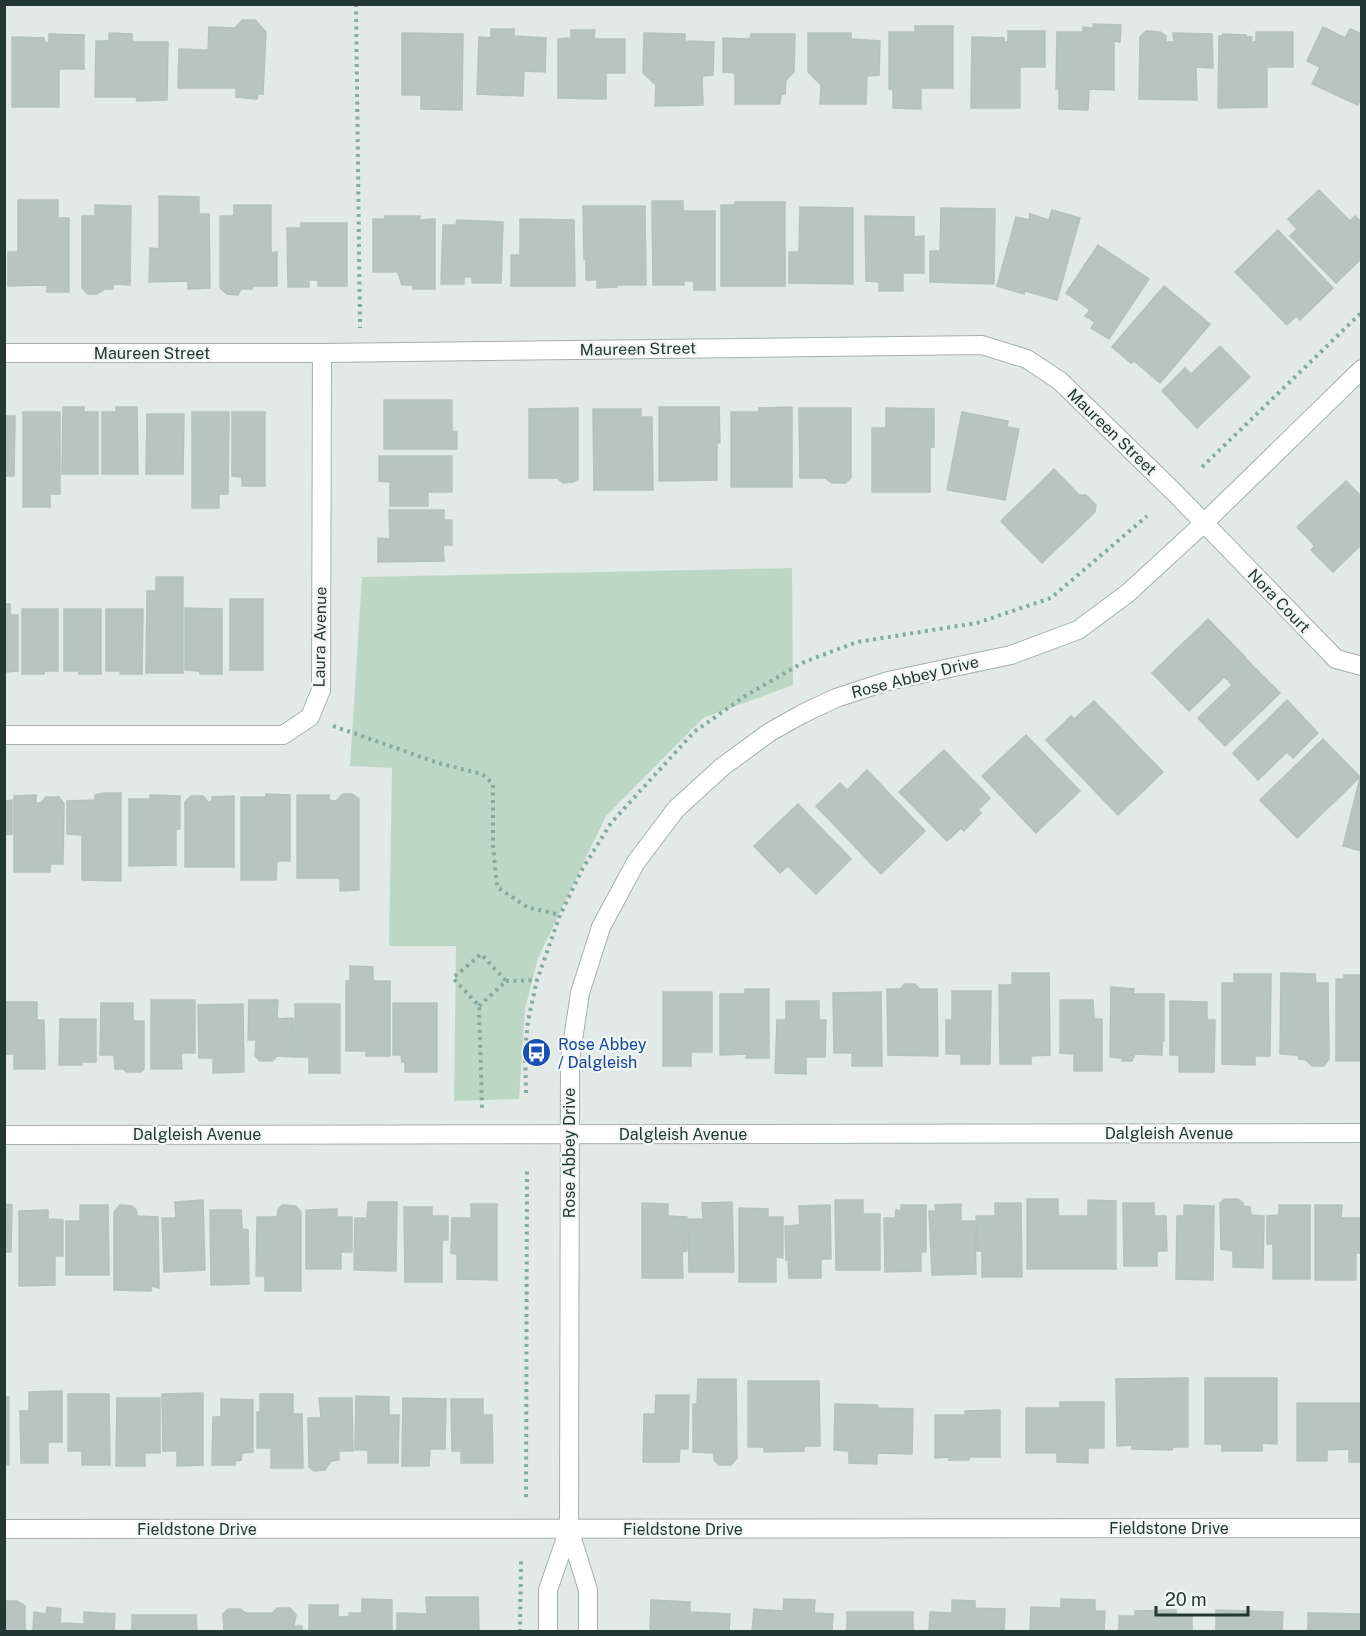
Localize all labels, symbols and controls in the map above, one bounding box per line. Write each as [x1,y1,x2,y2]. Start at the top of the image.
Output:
street label: Maureen Street [580,338,696,360]
street label: Maureen Street [94,344,210,363]
street label: Maureen Street [1064,385,1160,479]
street label: Nora Court [1244,565,1314,637]
street label: Laura Avenue [310,586,330,688]
street label: Rose Abbey Drive [849,652,981,702]
place label: Rose Abbey / Dalgleish [558,1035,647,1072]
bus stop icon: Rose Abbey / Dalgleish [521,1037,553,1069]
street label: Rose Abbey Drive [560,1088,579,1218]
street label: Dalgleish Avenue [1105,1124,1233,1143]
street label: Dalgleish Avenue [133,1125,261,1144]
street label: Dalgleish Avenue [619,1125,747,1144]
street label: Fieldstone Drive [1109,1519,1229,1538]
street label: Fieldstone Drive [137,1520,257,1539]
street label: Fieldstone Drive [623,1520,743,1539]
scale bar [1156,1579,1248,1617]
text: 20 m [1165,1589,1207,1610]

